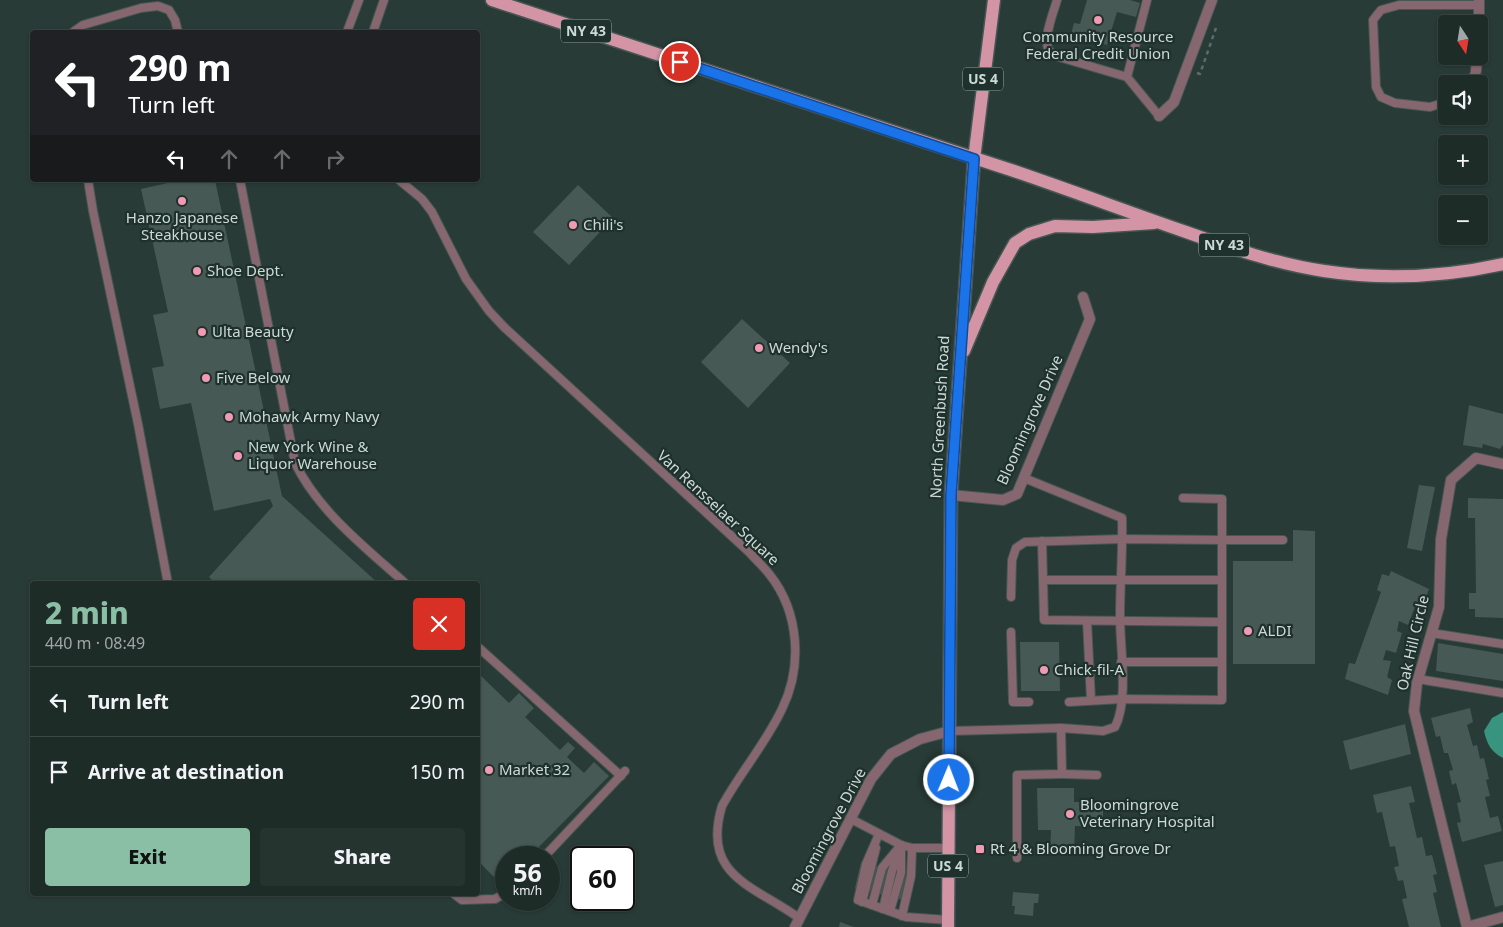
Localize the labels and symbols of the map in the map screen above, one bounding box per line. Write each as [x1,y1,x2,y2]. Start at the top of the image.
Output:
marker: Community Resource Federal Credit Union [1092,14,1104,26]
north arrow [1438,15,1488,65]
road number: NY 43 [561,20,611,42]
place label: Community Resource Federal Credit Union [1023,26,1173,63]
pin [659,41,701,83]
road number: US 4 [963,68,1003,90]
marker: Hanzo Japanese Steakhouse [176,195,188,207]
place label: Hanzo Japanese Steakhouse [126,207,238,244]
place label: Chili's [583,214,623,234]
marker: Chili's [567,219,579,231]
road number: NY 43 [1199,234,1249,256]
place label: Shoe Dept. [207,260,284,280]
marker: Shoe Dept. [191,265,203,277]
place label: Ulta Beauty [212,321,294,341]
marker: Ulta Beauty [196,326,208,338]
street label: North Greenbush Road [925,335,953,499]
place label: Wendy's [769,337,828,357]
marker: Wendy's [753,342,765,354]
street label: Bloomingrove Drive [991,352,1067,488]
place label: Five Below [216,367,290,387]
marker: Five Below [200,372,212,384]
place label: Mohawk Army Navy [239,406,380,426]
marker: Mohawk Army Navy [223,411,235,423]
place label: New York Wine & Liquor Warehouse [248,436,377,473]
street label: Van Rensselaer Square [653,445,784,569]
marker: New York Wine & Liquor Warehouse [232,450,244,462]
street label: Oak Hill Circle [1391,593,1433,693]
place label: ALDI [1258,620,1291,640]
marker: ALDI [1242,625,1254,637]
place label: Chick-fil-A [1054,659,1124,679]
marker: Chick-fil-A [1038,664,1050,676]
position arrow [922,753,974,805]
place label: Market 32 [499,759,570,779]
marker: Market 32 [483,764,495,776]
street label: Bloomingrove Drive [786,764,870,897]
place label: Bloomingrove Veterinary Hospital [1080,794,1215,831]
marker: Bloomingrove Veterinary Hospital [1064,808,1076,820]
place label: Rt 4 & Blooming Grove Dr [990,838,1171,858]
marker: Rt 4 & Blooming Grove Dr [974,843,986,855]
speed limit sign: 60 [570,846,635,911]
road number: US 4 [928,854,968,878]

